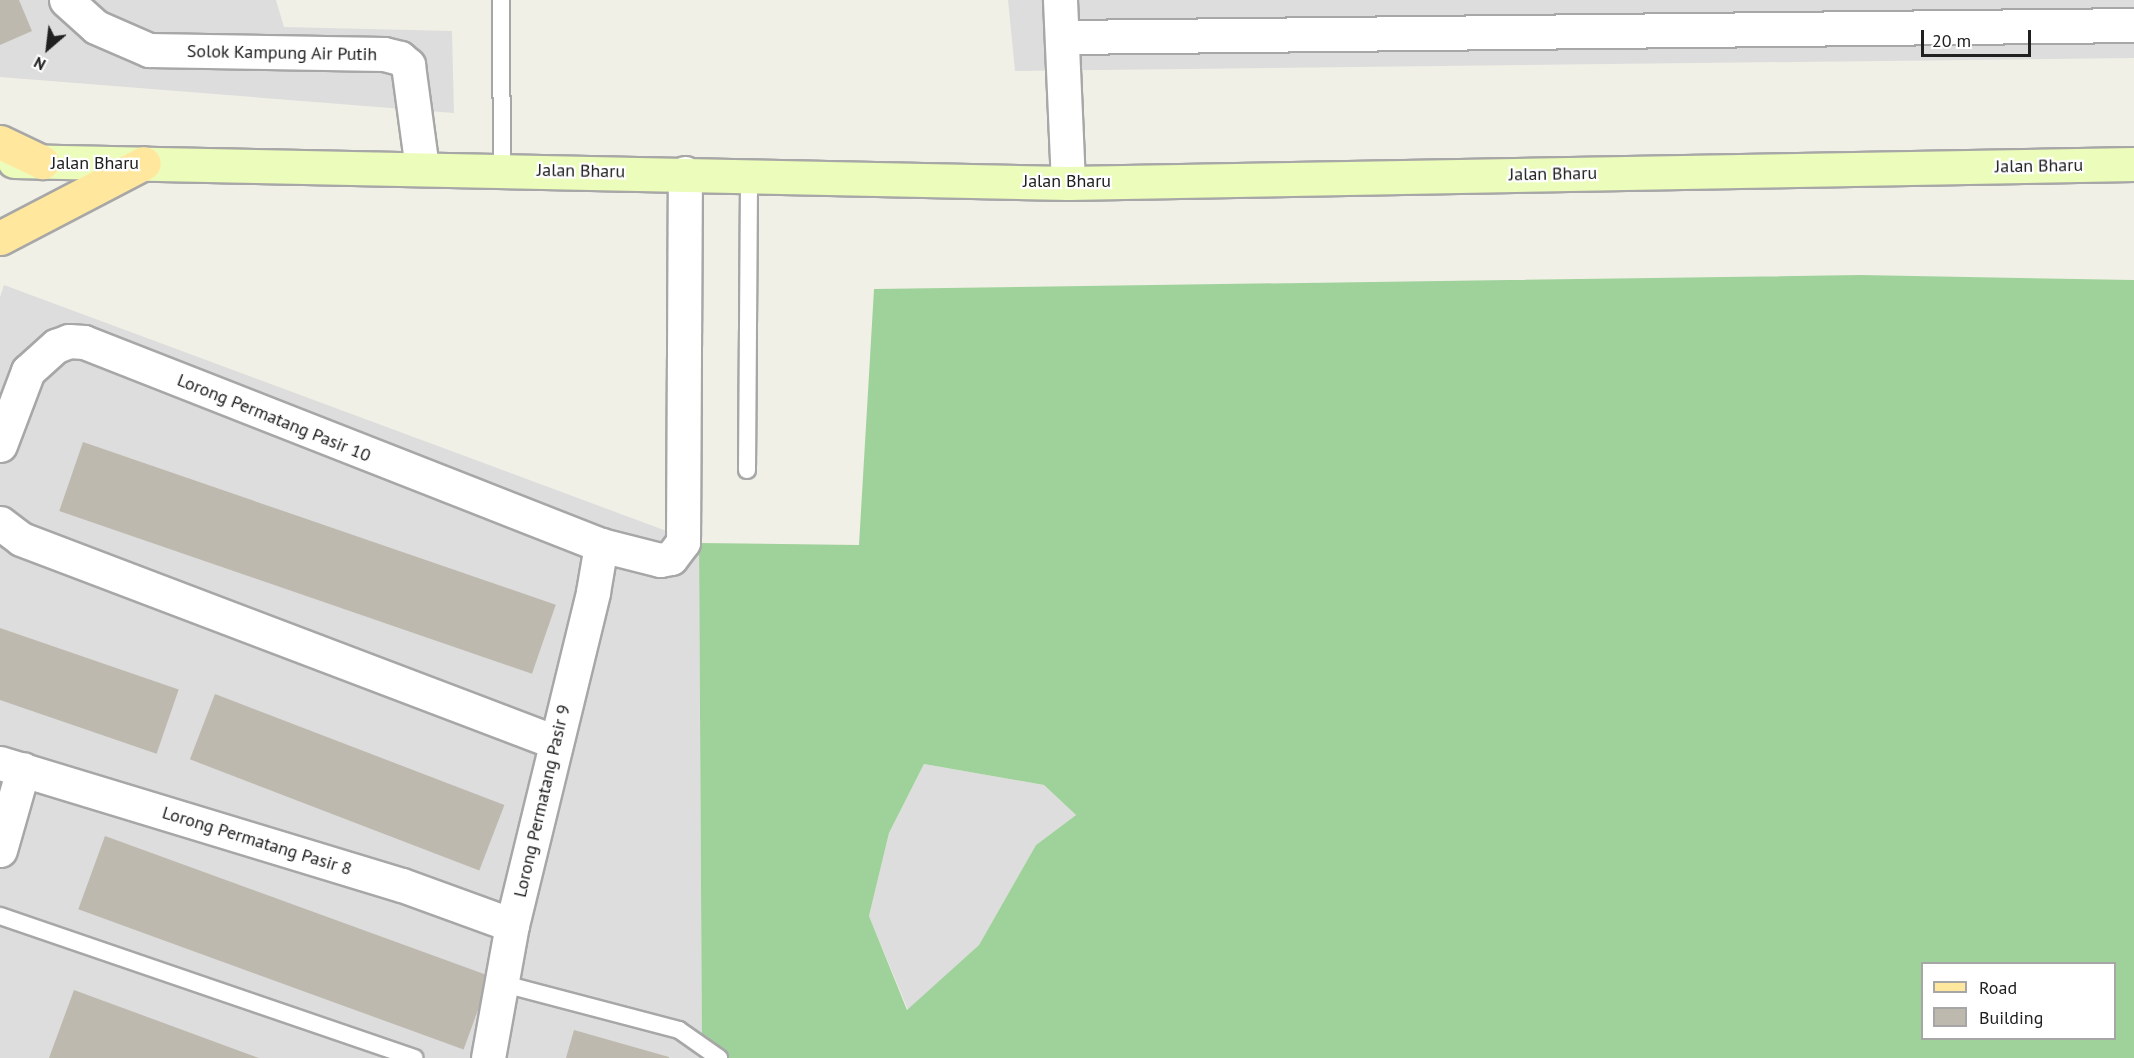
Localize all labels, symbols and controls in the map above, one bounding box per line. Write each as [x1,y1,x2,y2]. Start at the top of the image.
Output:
north arrow [18,18,78,78]
scale bar [1924,18,2034,56]
text: 20 m [1932,29,1971,52]
street label: Solok Kampung Air Putih [186,41,378,65]
text: N [30,53,49,75]
street label: Jalan Bharu [51,152,139,174]
street label: Jalan Bharu [1995,154,2083,178]
street label: Jalan Bharu [537,159,625,183]
street label: Jalan Bharu [1509,162,1597,186]
street label: Jalan Bharu [1023,170,1111,192]
street label: Lorong Permatang Pasir 10 [174,369,374,467]
street label: Lorong Permatang Pasir 9 [509,703,575,899]
street label: Lorong Permatang Pasir 8 [160,802,354,880]
legend [1921,962,2116,1040]
text: Road [1979,976,2017,999]
text: Building [1979,1006,2043,1029]

